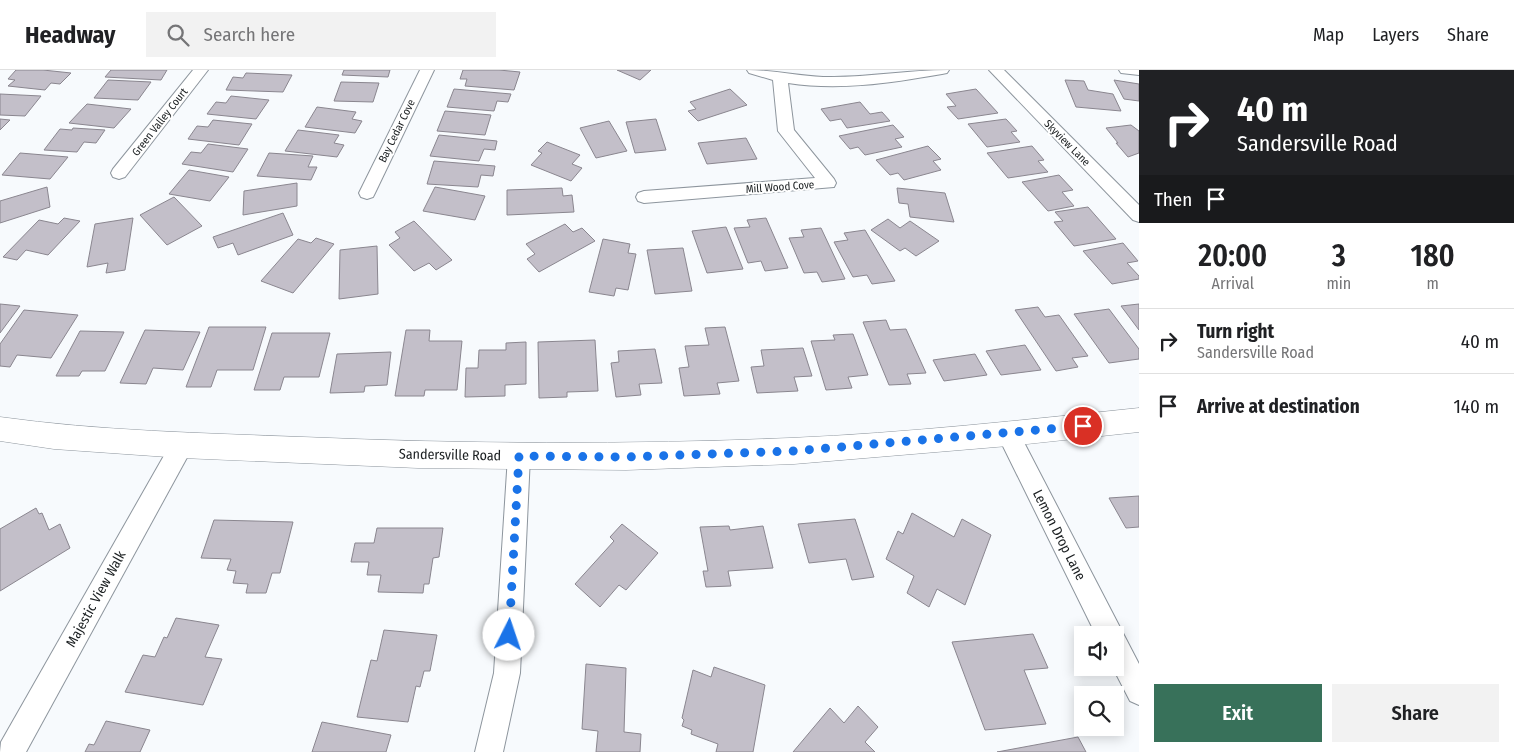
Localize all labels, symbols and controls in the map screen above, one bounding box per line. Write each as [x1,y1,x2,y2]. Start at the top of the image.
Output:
search box [146,12,496,57]
text: Headway [25,21,116,49]
icon: search [164,21,192,49]
text: Search here [204,23,295,46]
text: Map [1313,24,1344,46]
text: Layers [1372,24,1419,46]
text: Share [1447,24,1489,46]
street label: Green Valley Court [129,85,191,159]
text: 40 m [1237,88,1308,130]
icon: right [1154,90,1219,155]
street label: Bay Cedar Cove [376,97,418,165]
street label: Skyview Lane [1041,117,1093,169]
text: Sandersville Road [1237,130,1398,157]
street label: Mill Wood Cove [745,178,815,196]
icon: arrive [1202,185,1230,213]
text: Then [1154,188,1192,211]
text: 20:00 [1198,238,1267,274]
text: 3 [1332,238,1346,274]
text: 180 [1410,238,1455,274]
text: Arrival [1212,274,1254,293]
text: min [1327,274,1351,293]
text: m [1426,274,1439,293]
text: Turn right [1197,320,1274,343]
icon: right [1154,327,1182,355]
text: 40 m [1461,330,1499,353]
text: Sandersville Road [1197,343,1314,362]
icon: arrive [1154,392,1182,420]
text: Arrive at destination [1197,395,1360,418]
text: 140 m [1453,395,1499,418]
pin [1062,405,1104,447]
icon: arrive [1069,412,1097,440]
street label: Sandersville Road [399,446,501,464]
street label: Lemon Drop Lane [1029,487,1089,583]
street label: Majestic View Walk [62,547,130,650]
position arrow [482,608,534,660]
map controls [1074,626,1124,736]
button: sound [1074,626,1124,676]
button: Exit [1154,684,1322,742]
button: Share [1332,684,1499,742]
button: search [1074,686,1124,736]

